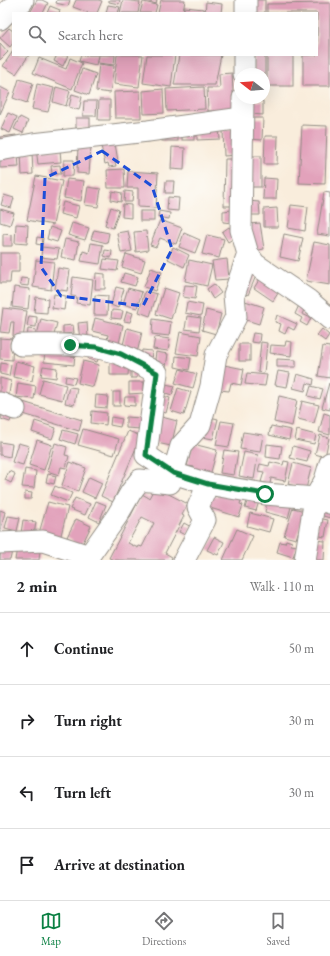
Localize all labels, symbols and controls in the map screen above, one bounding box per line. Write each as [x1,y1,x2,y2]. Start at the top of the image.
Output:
search box [12,12,318,56]
icon: search [26,23,48,45]
text: Search here [58,25,123,44]
north arrow [234,68,270,104]
route end [61,336,79,354]
route start [256,485,274,503]
text: 2 min [16,575,57,597]
text: Walk · 110 m [250,578,314,595]
icon: ahead [16,638,38,660]
text: Continue [54,639,114,658]
text: 50 m [289,640,314,657]
icon: right [16,710,38,732]
text: Turn right [54,711,122,730]
text: 30 m [289,712,314,729]
icon: left [16,782,38,804]
text: Turn left [54,783,111,802]
text: 30 m [289,784,314,801]
icon: arrive [16,854,38,876]
text: Arrive at destination [54,855,185,874]
tab: Map [40,910,62,948]
tab: Directions [142,910,186,948]
tab: Saved [266,910,290,948]

